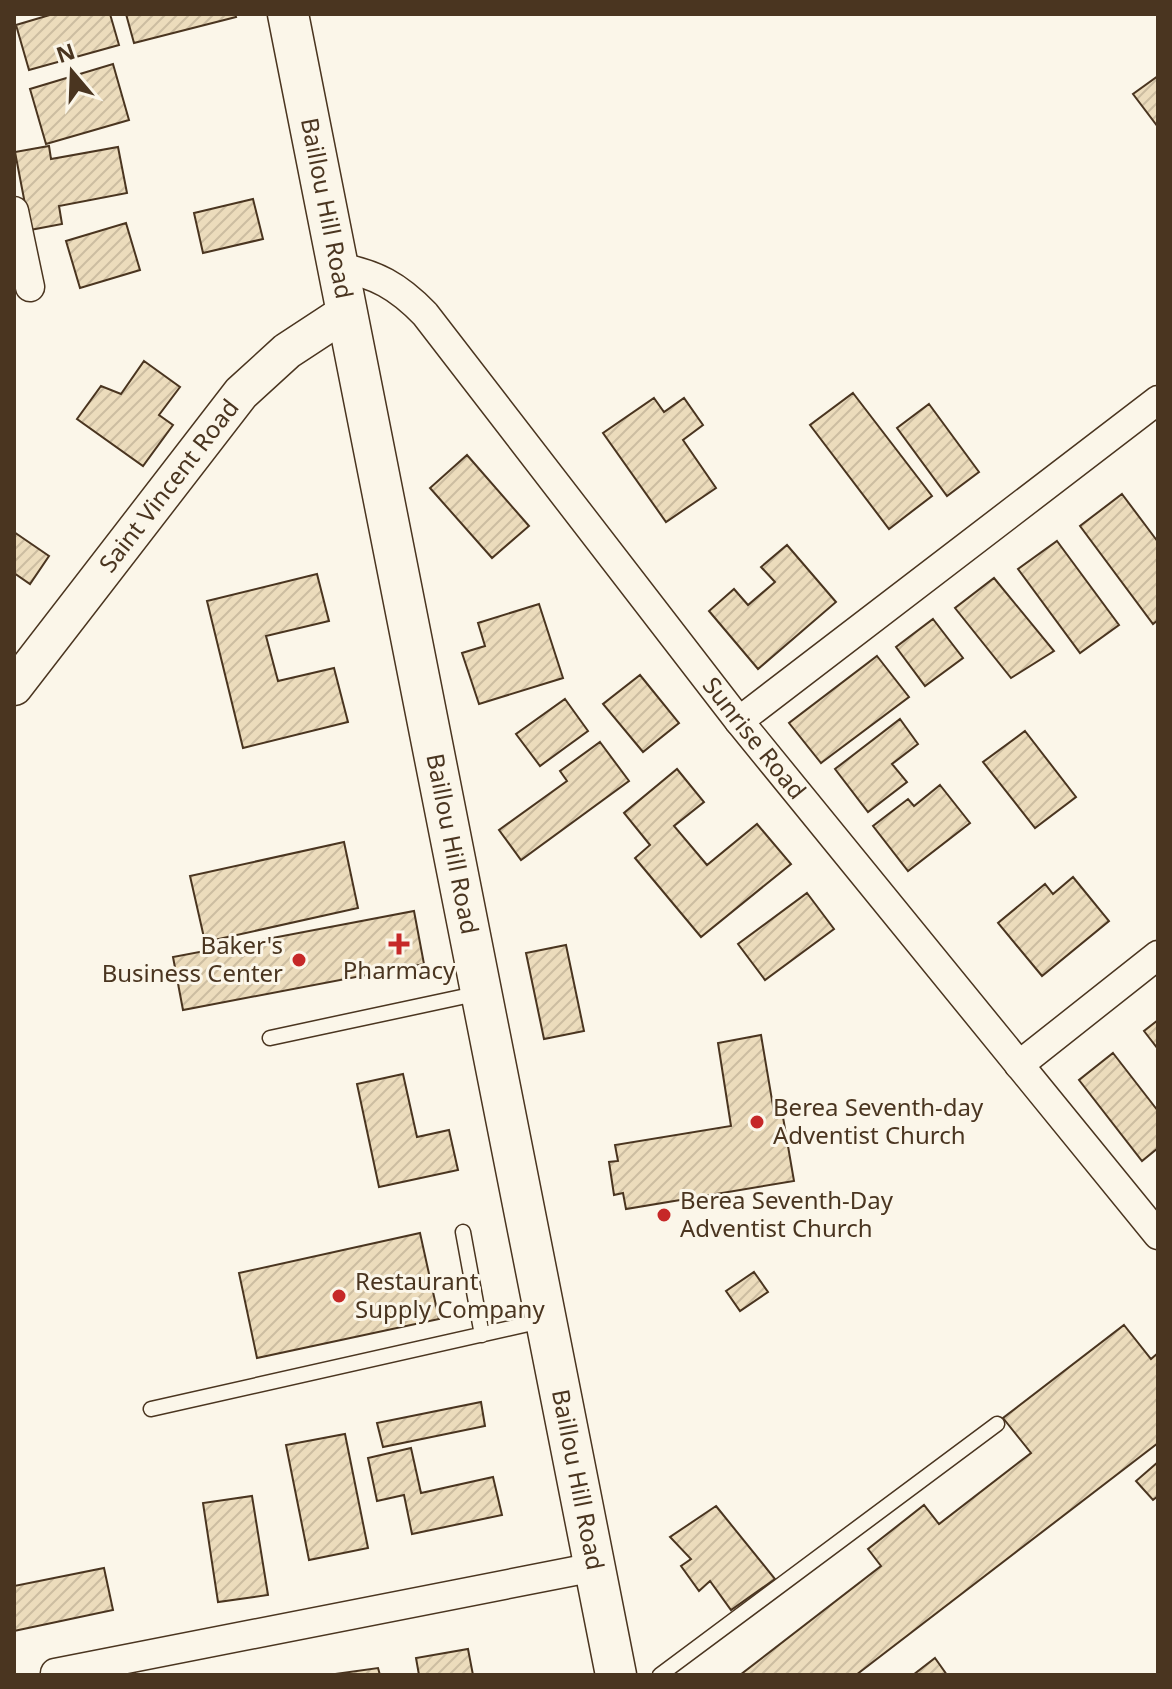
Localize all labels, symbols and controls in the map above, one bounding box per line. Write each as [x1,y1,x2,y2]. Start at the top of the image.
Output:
north arrow [32,32,112,112]
text: N [52,35,79,69]
street label: Baillou Hill Road [294,115,362,301]
street label: Saint Vincent Road [91,392,245,578]
street label: Sunrise Road [696,670,814,806]
street label: Baillou Hill Road [419,750,487,937]
place label: Baker's Business Center [102,928,283,989]
marker: Pharmacy [390,935,408,953]
marker: Baker's Business Center [290,951,308,969]
place label: Pharmacy [343,953,456,986]
place label: Berea Seventh-day Adventist Church [773,1090,984,1151]
marker: Berea Seventh-day Adventist Church [748,1113,766,1131]
place label: Berea Seventh-Day Adventist Church [680,1183,894,1244]
marker: Berea Seventh-Day Adventist Church [655,1206,673,1224]
place label: Restaurant Supply Company [355,1264,545,1325]
marker: Restaurant Supply Company [330,1287,348,1305]
street label: Baillou Hill Road [545,1386,613,1573]

